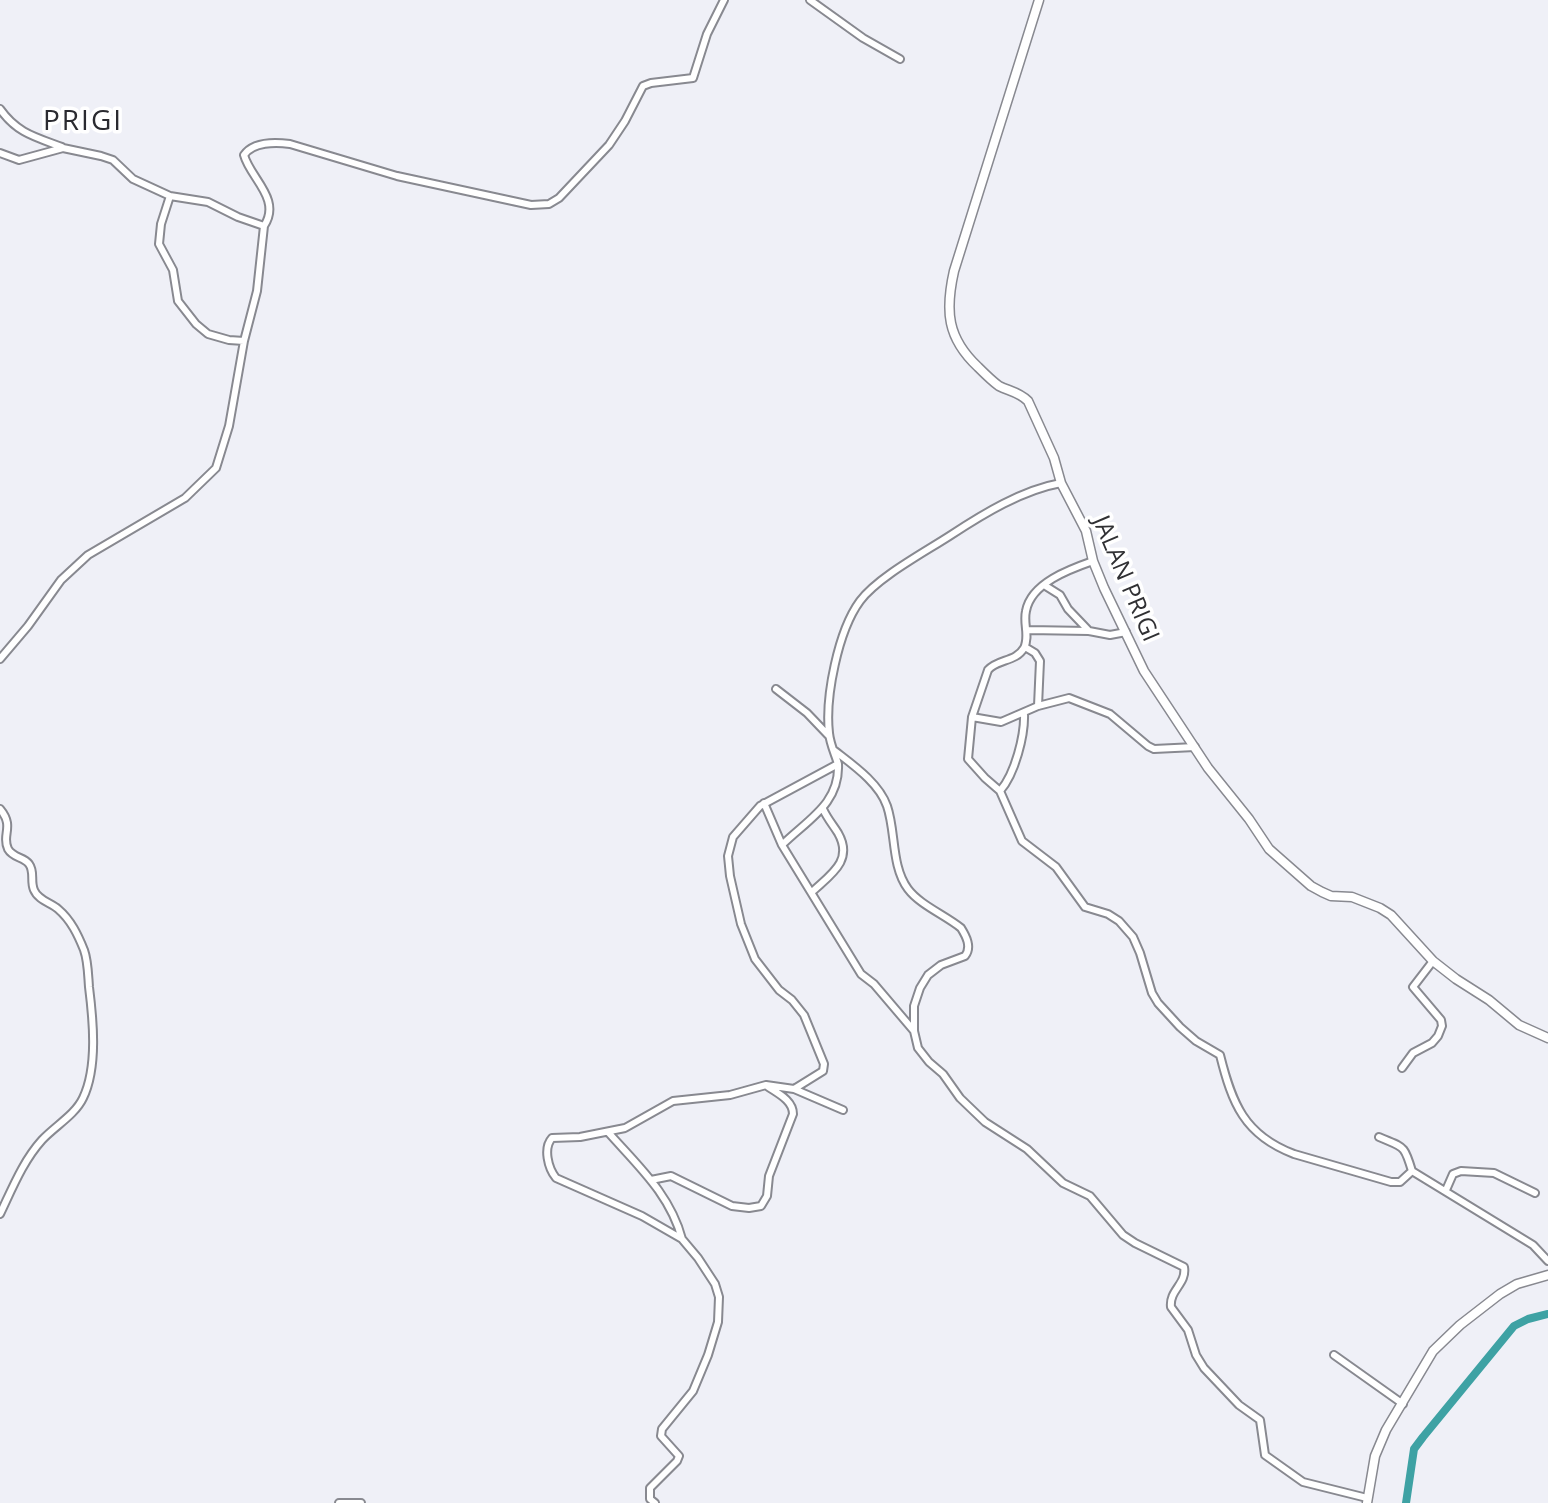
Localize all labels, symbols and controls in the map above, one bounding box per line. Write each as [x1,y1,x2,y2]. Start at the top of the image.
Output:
district label: PRIGI [44,105,122,139]
street label: JALAN PRIGI [1086,512,1164,646]

